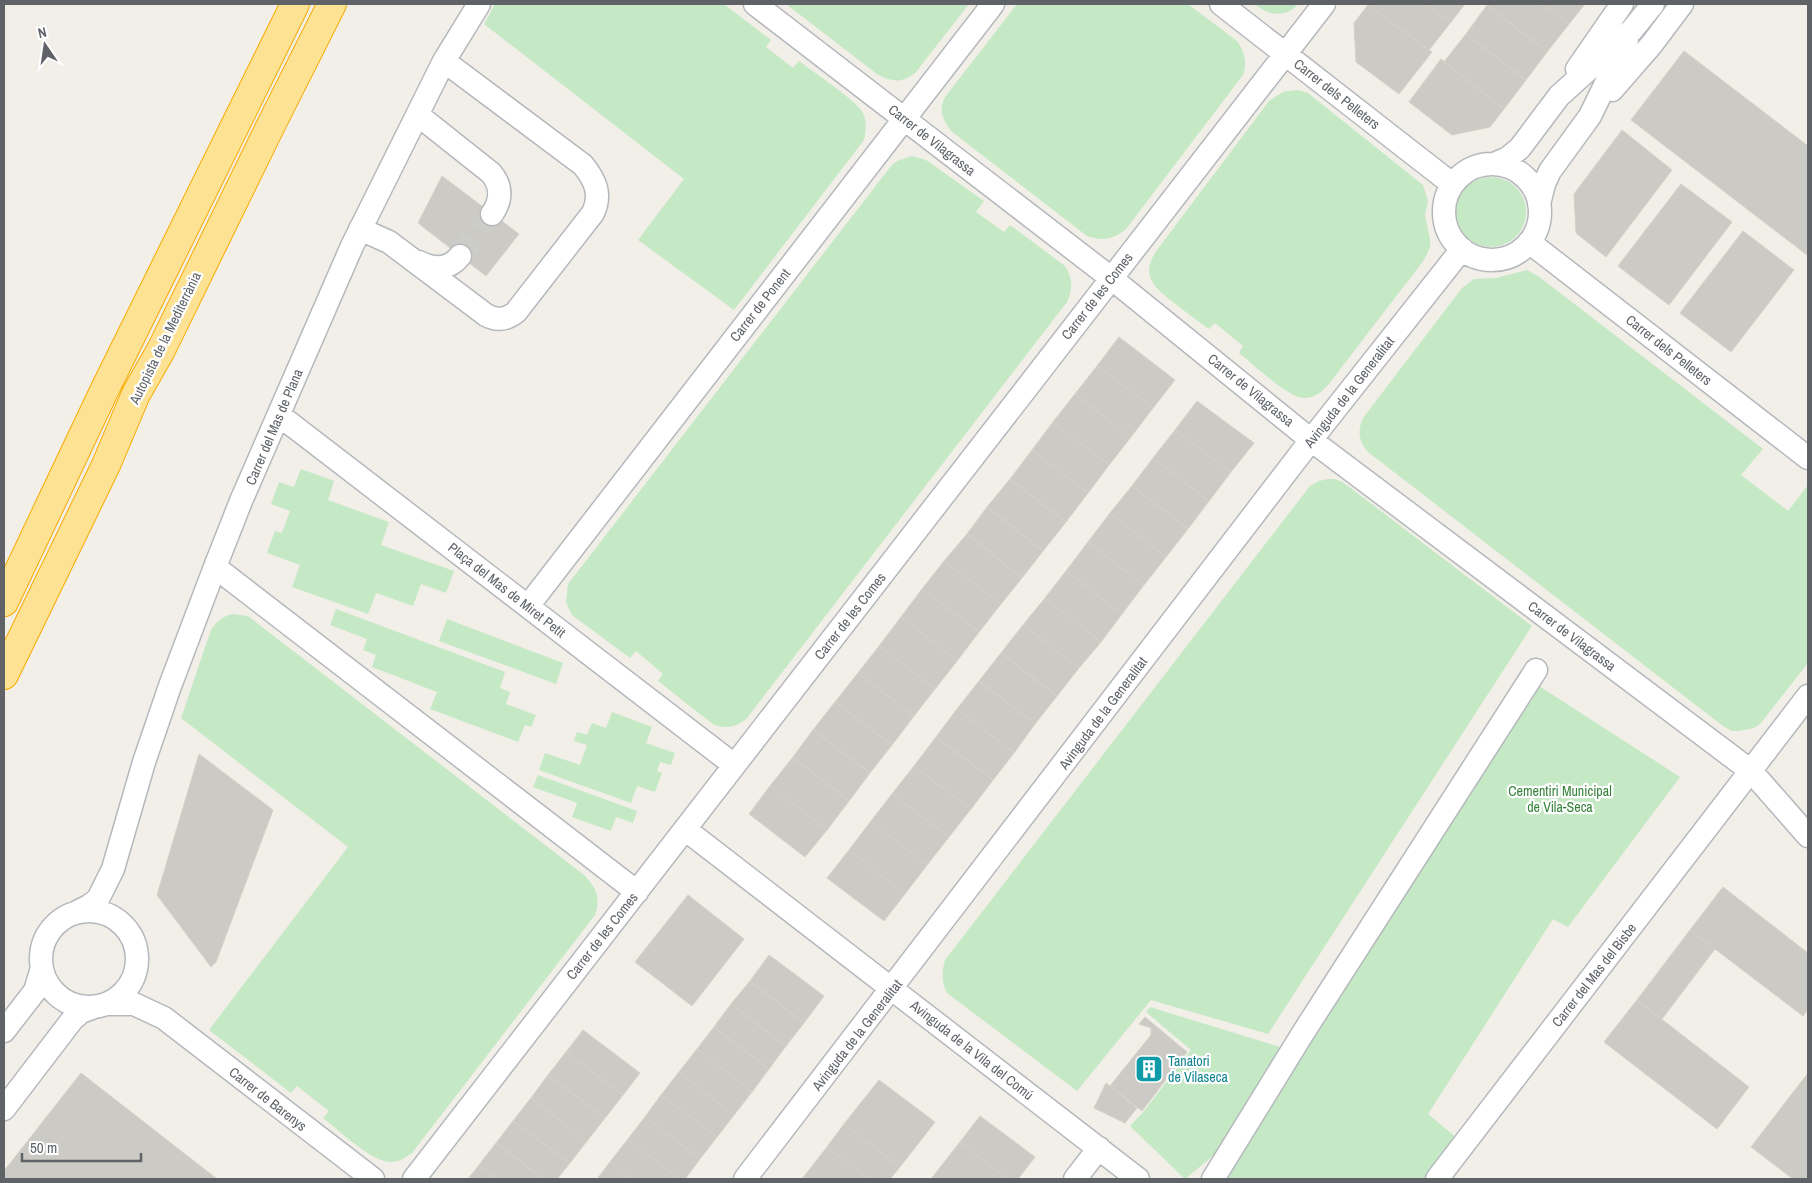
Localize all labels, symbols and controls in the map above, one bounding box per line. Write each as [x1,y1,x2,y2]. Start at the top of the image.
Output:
north arrow [20,20,70,70]
text: N [36,23,48,42]
street label: Carrer dels Pelleters [1290,55,1384,133]
street label: Carrer de Vilagrassa [885,100,980,180]
street label: Carrer de les Comes [1057,249,1137,343]
street label: Carrer de Ponent [726,265,794,345]
street label: Autopista de la Mediterrània [125,268,205,408]
street label: Carrer dels Pelleters [1622,311,1716,389]
street label: Avinguda de la Generalitat [1299,333,1398,452]
street label: Carrer de Vilagrassa [1204,350,1298,431]
street label: Carrer del Mas de Plana [241,366,307,488]
street label: Plaça del Mas de Miret Petit [445,539,569,641]
street label: Carrer de les Comes [810,569,890,663]
street label: Carrer de Vilagrassa [1524,597,1620,675]
street label: Avinguda de la Generalitat [1054,653,1151,774]
park label: Cementiri Municipal de Vila-Seca [1508,782,1612,816]
street label: Carrer de les Comes [562,889,642,983]
street label: Carrer del Mas del Bisbe [1548,919,1640,1031]
street label: Avinguda de la Generalitat [807,976,906,1095]
street label: Avinguda de la Vila del Comú [906,996,1037,1104]
place label: Tanatori de Vilaseca [1168,1052,1228,1086]
building icon: Tanatori de Vilaseca [1134,1054,1164,1084]
street label: Carrer de Barenys [226,1063,311,1135]
scale bar [22,1130,141,1162]
text: 50 m [30,1137,57,1158]

